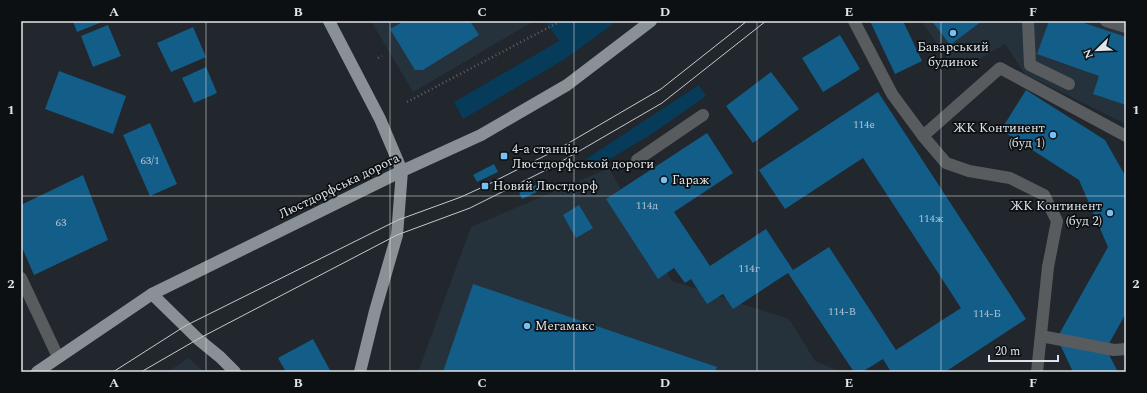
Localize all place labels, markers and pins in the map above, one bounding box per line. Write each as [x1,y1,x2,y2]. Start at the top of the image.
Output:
marker: Баварський будинок [948,28,958,38]
place label: Баварський будинок [917,37,989,72]
place label: ЖК Континент (буд 1) [953,118,1045,153]
marker: ЖК Континент (буд 1) [1048,130,1058,140]
place label: 4-а станція Люстдорфськой дороги [512,139,654,174]
marker: 4-а станція Люстдорфськой дороги [499,151,509,161]
place label: Гараж [672,170,709,190]
marker: Гараж [659,175,669,185]
place label: Новий Люстдорф [493,176,598,196]
marker: Новий Люстдорф [480,181,490,191]
place label: ЖК Континент (буд 2) [1010,196,1102,231]
marker: ЖК Континент (буд 2) [1105,208,1115,218]
place label: Мегамакс [535,316,595,336]
marker: Мегамакс [522,321,532,331]

